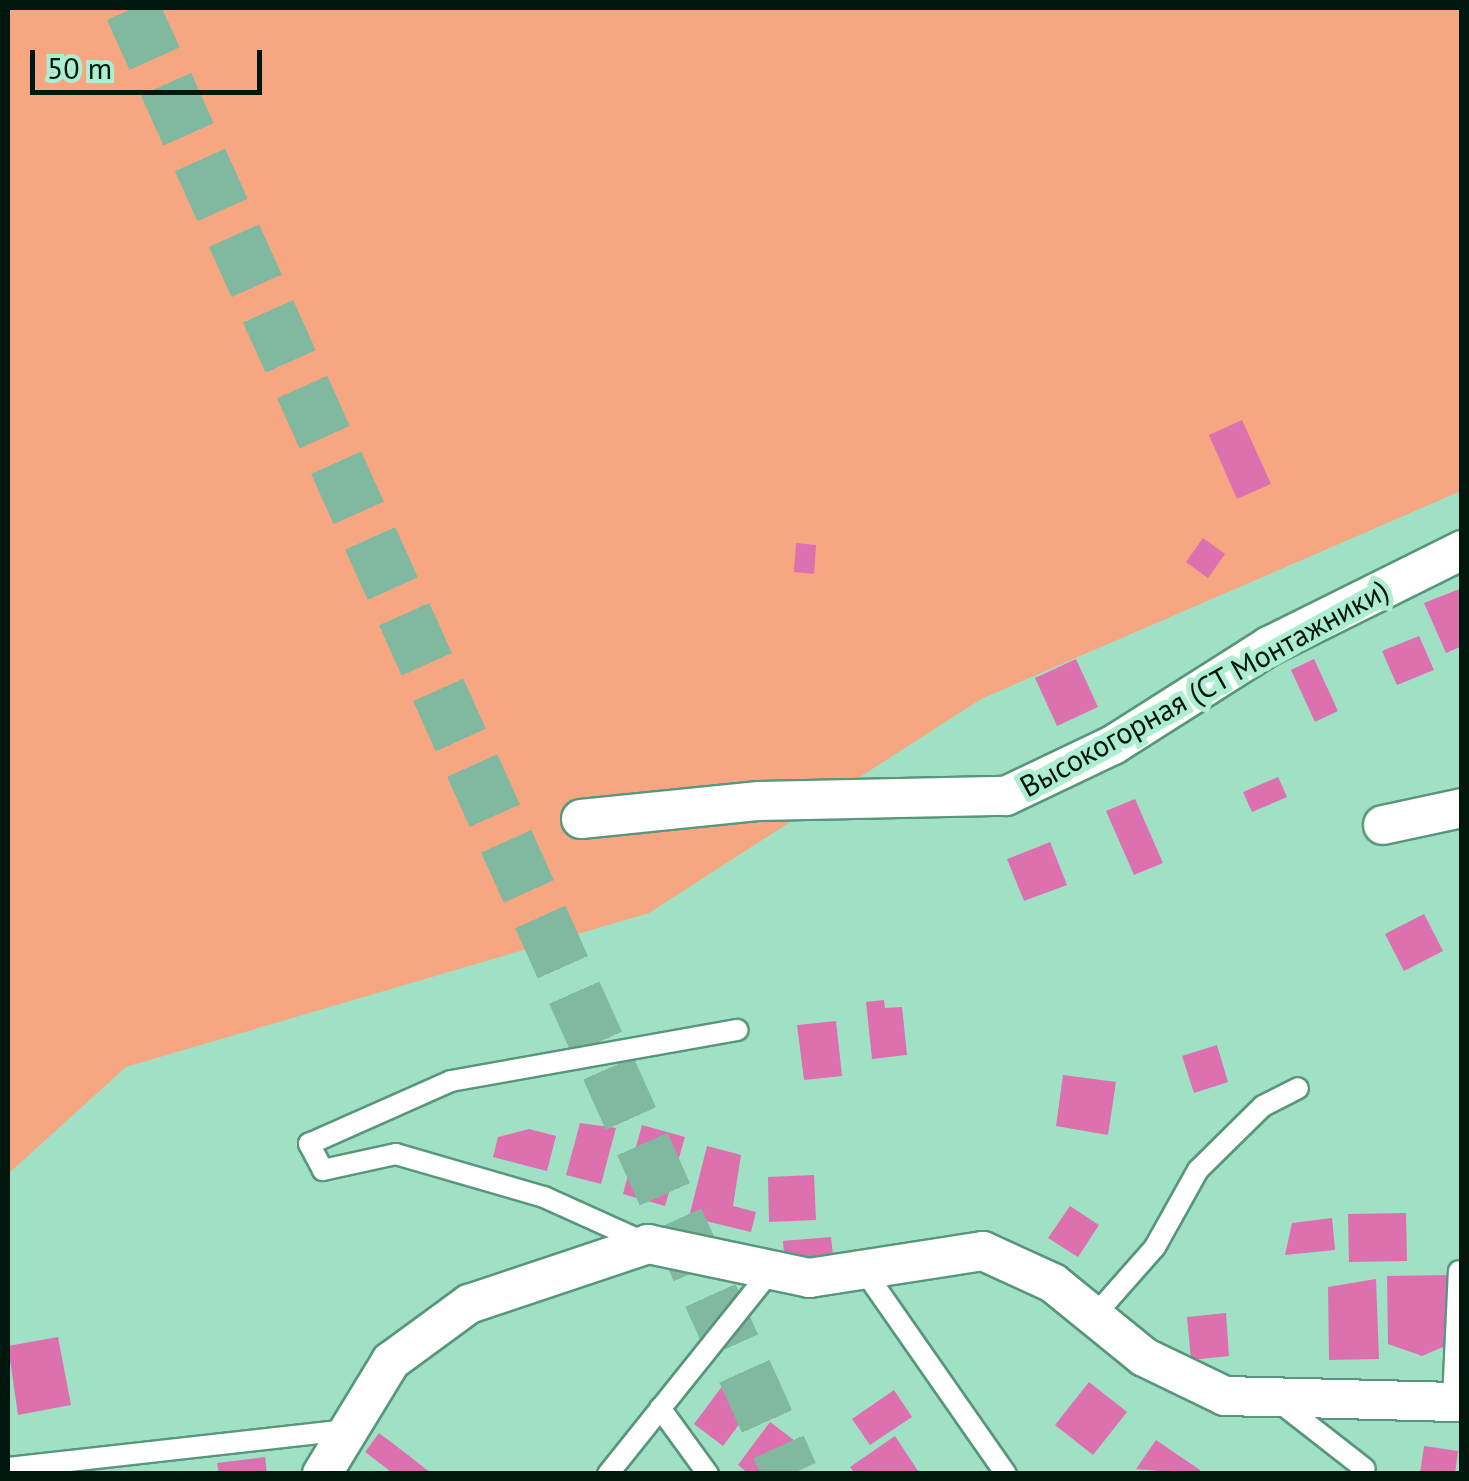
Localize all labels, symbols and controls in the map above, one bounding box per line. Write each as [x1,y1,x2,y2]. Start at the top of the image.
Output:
scale bar [35,30,268,92]
text: 50 m [47,48,112,87]
street label: Высокогорная (СТ Монтажники) [1013,571,1395,805]

